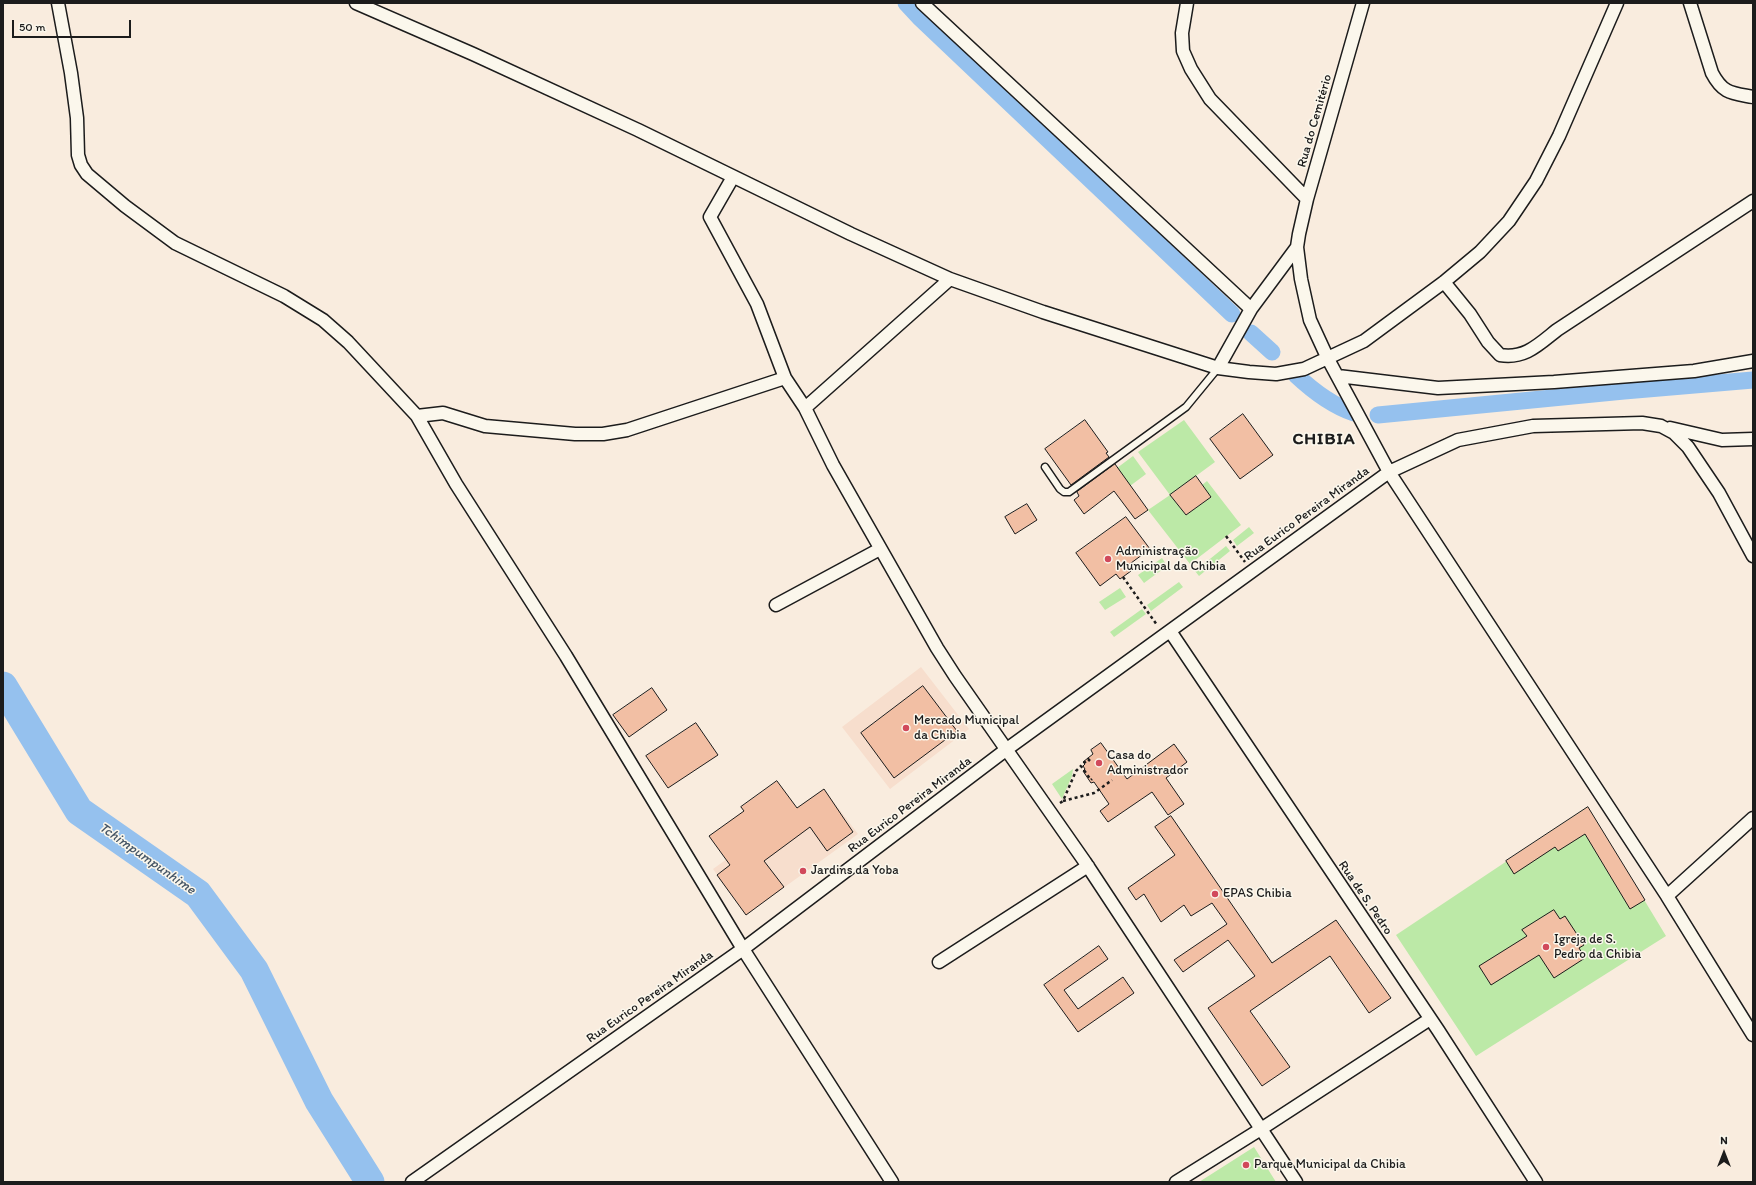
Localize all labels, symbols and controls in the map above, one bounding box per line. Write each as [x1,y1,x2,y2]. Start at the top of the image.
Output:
scale bar [14,12,133,38]
text: 50 m [19,20,45,34]
street label: Rua do Cemitério [1294,73,1336,169]
district label: CHIBIA [1293,430,1355,450]
street label: Rua Eurico Pereira Miranda [1241,463,1373,565]
place label: Administração Municipal da Chibia [1116,544,1226,575]
marker: Administração Municipal da Chibia [1103,554,1113,564]
place label: Mercado Municipal da Chibia [914,713,1019,744]
marker: Mercado Municipal da Chibia [901,723,911,733]
place label: Casa do Administrador [1107,748,1188,779]
street label: Rua Eurico Pereira Miranda [845,753,975,857]
marker: Casa do Administrador [1094,758,1104,768]
water label: Tchimpumpunhime [95,819,199,899]
street label: Rua de S. Pedro [1335,858,1395,938]
place label: Jardins da Yoba [811,863,899,879]
marker: Jardins da Yoba [798,866,808,876]
place label: EPAS Chibia [1223,886,1292,902]
marker: EPAS Chibia [1210,889,1220,899]
place label: Igreja de S. Pedro da Chibia [1554,932,1641,963]
marker: Igreja de S. Pedro da Chibia [1541,942,1551,952]
street label: Rua Eurico Pereira Miranda [584,947,716,1047]
north arrow [1704,1133,1744,1173]
text: N [1720,1134,1728,1147]
place label: Parque Municipal da Chibia [1254,1157,1406,1173]
marker: Parque Municipal da Chibia [1241,1160,1251,1170]

